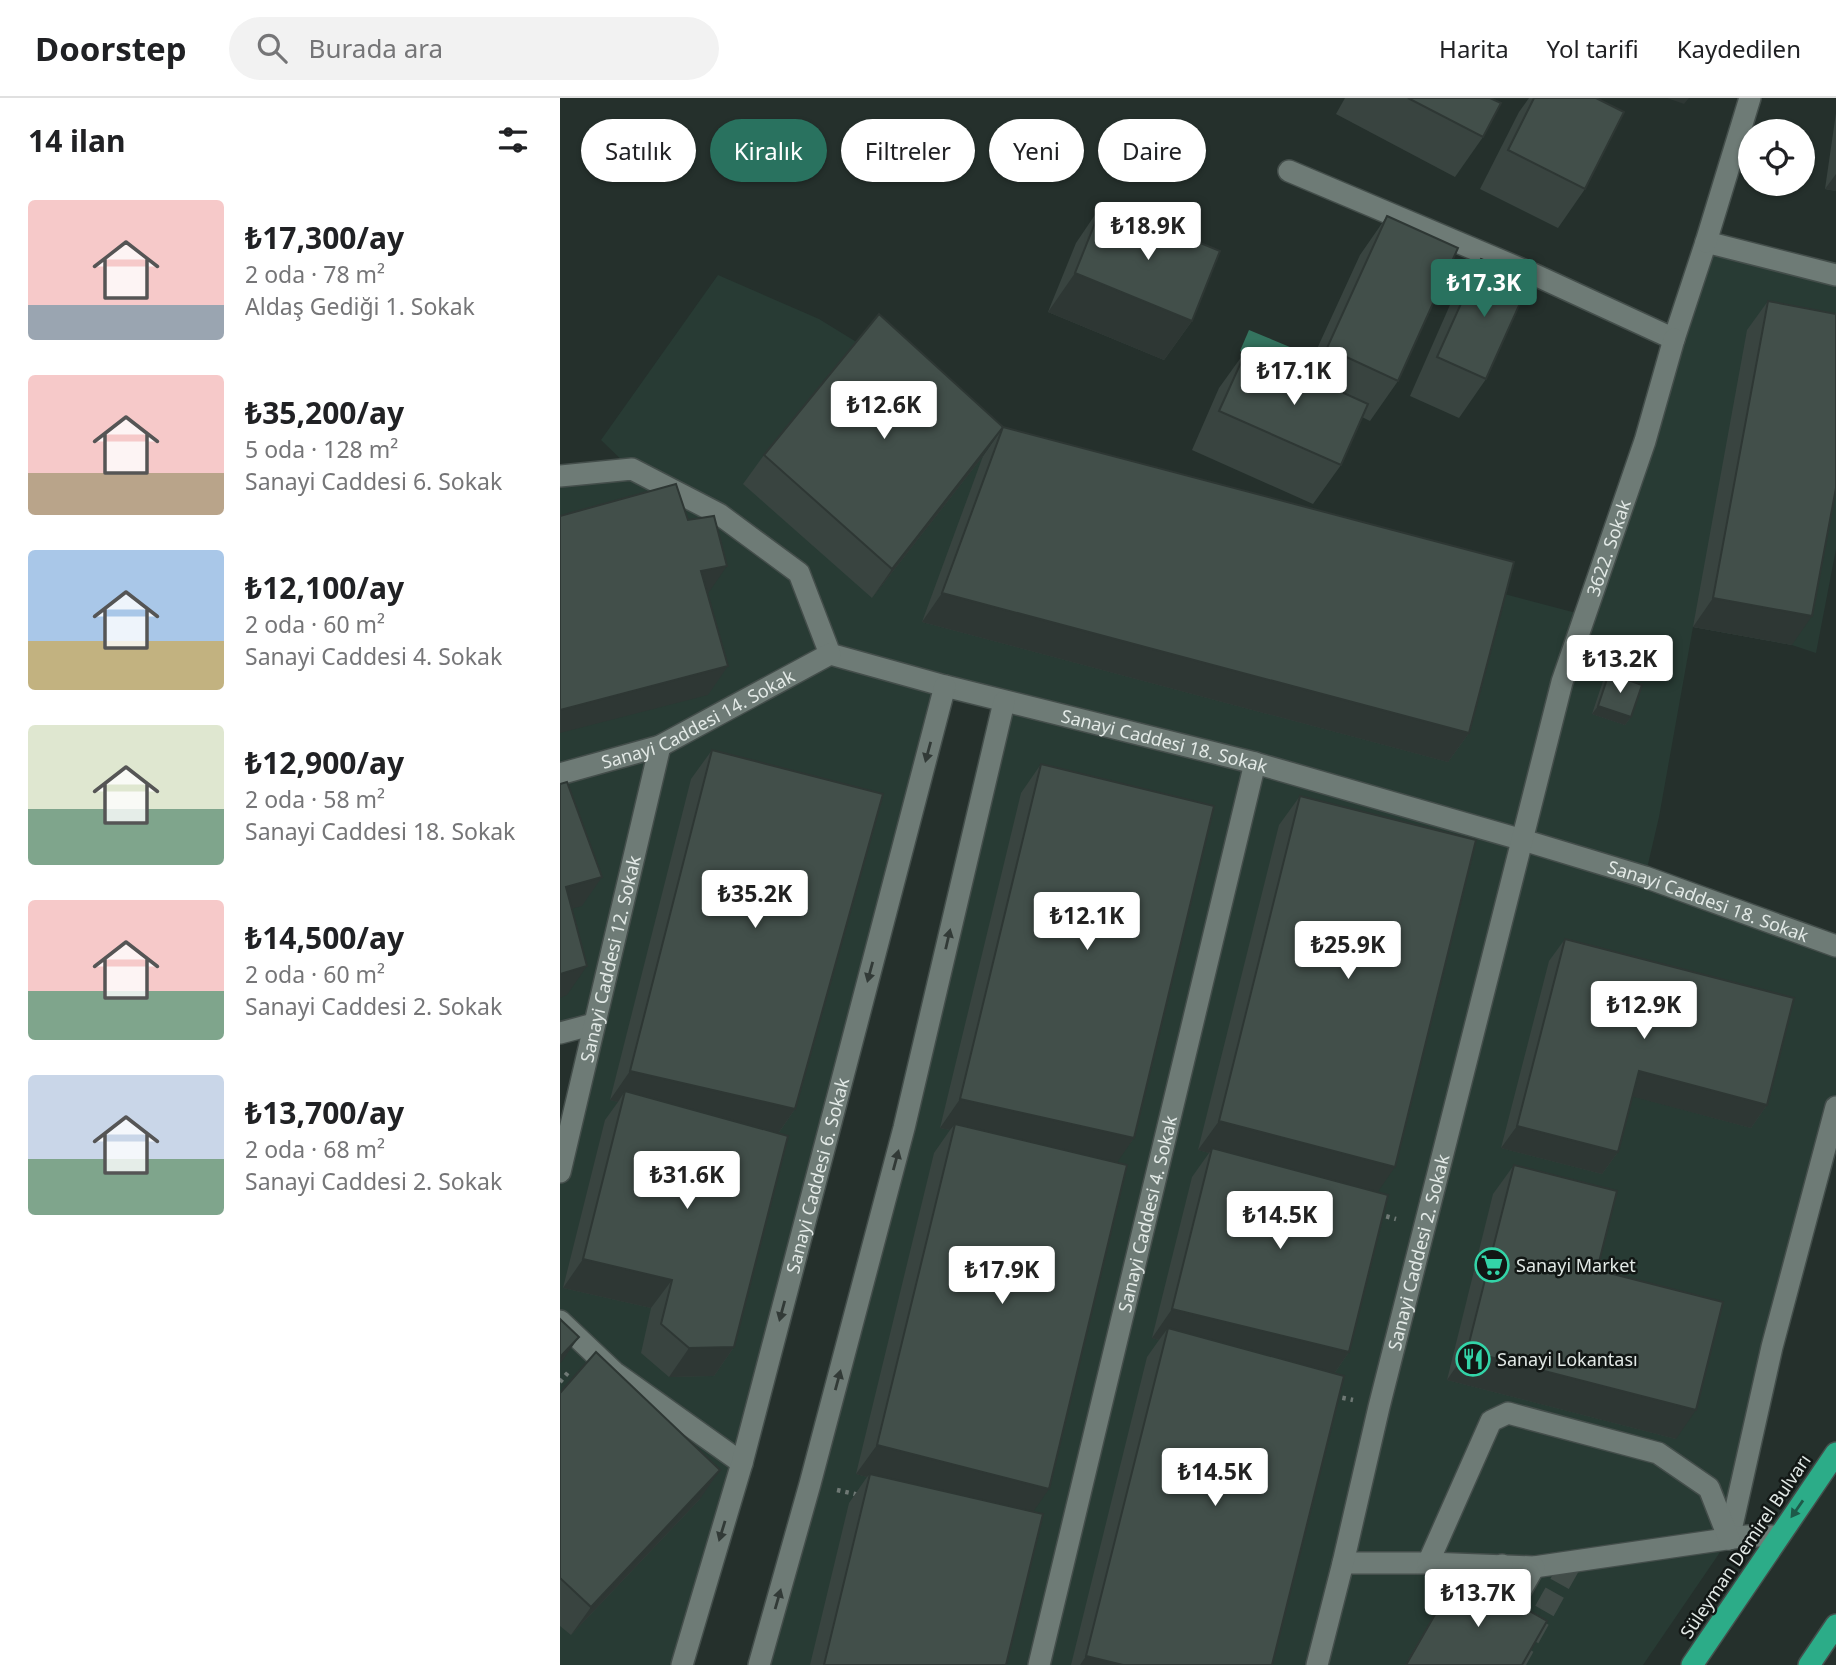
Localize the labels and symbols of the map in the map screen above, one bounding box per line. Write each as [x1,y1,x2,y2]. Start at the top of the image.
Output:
pin: ₺18.9K [1091,202,1205,262]
pin: ₺17.3K [1427,260,1541,319]
pin: ₺17.1K [1237,348,1351,407]
pin: ₺12.6K [827,382,941,441]
street label: 3622. Sokak [1580,496,1636,599]
pin: ₺13.2K [1563,636,1677,695]
street label: Sanayi Caddesi 14. Sokak [598,663,799,774]
street label: Sanayi Caddesi 18. Sokak [1059,703,1271,778]
one-way arrow [922,742,933,764]
street label: Sanayi Caddesi 12. Sokak [574,853,646,1065]
street label: Sanayi Caddesi 18. Sokak [1605,854,1812,947]
pin: ₺35.2K [698,870,812,930]
pin: ₺12.1K [1030,892,1144,952]
pin: ₺25.9K [1291,922,1405,981]
one-way arrow [943,928,954,950]
one-way arrow [864,962,875,984]
pin: ₺12.9K [1587,982,1701,1041]
street label: Sanayi Caddesi 6. Sokak [780,1075,854,1276]
street label: Sanayi Caddesi 4. Sokak [1112,1113,1182,1315]
one-way arrow [891,1149,902,1171]
street label: Sanayi Caddesi 2. Sokak [1382,1151,1454,1353]
pin: ₺31.6K [630,1152,744,1211]
pin: ₺14.5K [1223,1192,1337,1251]
pin: ₺17.9K [945,1246,1059,1306]
supermarket icon: Sanayi Market [1473,1246,1511,1284]
place label: Sanayi Market [1516,1253,1636,1277]
one-way arrow [776,1300,787,1322]
restaurant icon: Sanayi Lokantası [1454,1340,1492,1378]
place label: Sanayi Lokantası [1497,1347,1638,1371]
one-way arrow [833,1369,843,1390]
pin: ₺14.5K [1158,1448,1272,1508]
street label: Süleyman Demirel Bulvarı [1674,1449,1816,1643]
one-way arrow [1790,1500,1804,1518]
one-way arrow [716,1520,726,1541]
pin: ₺13.7K [1421,1570,1535,1629]
one-way arrow [773,1589,783,1610]

